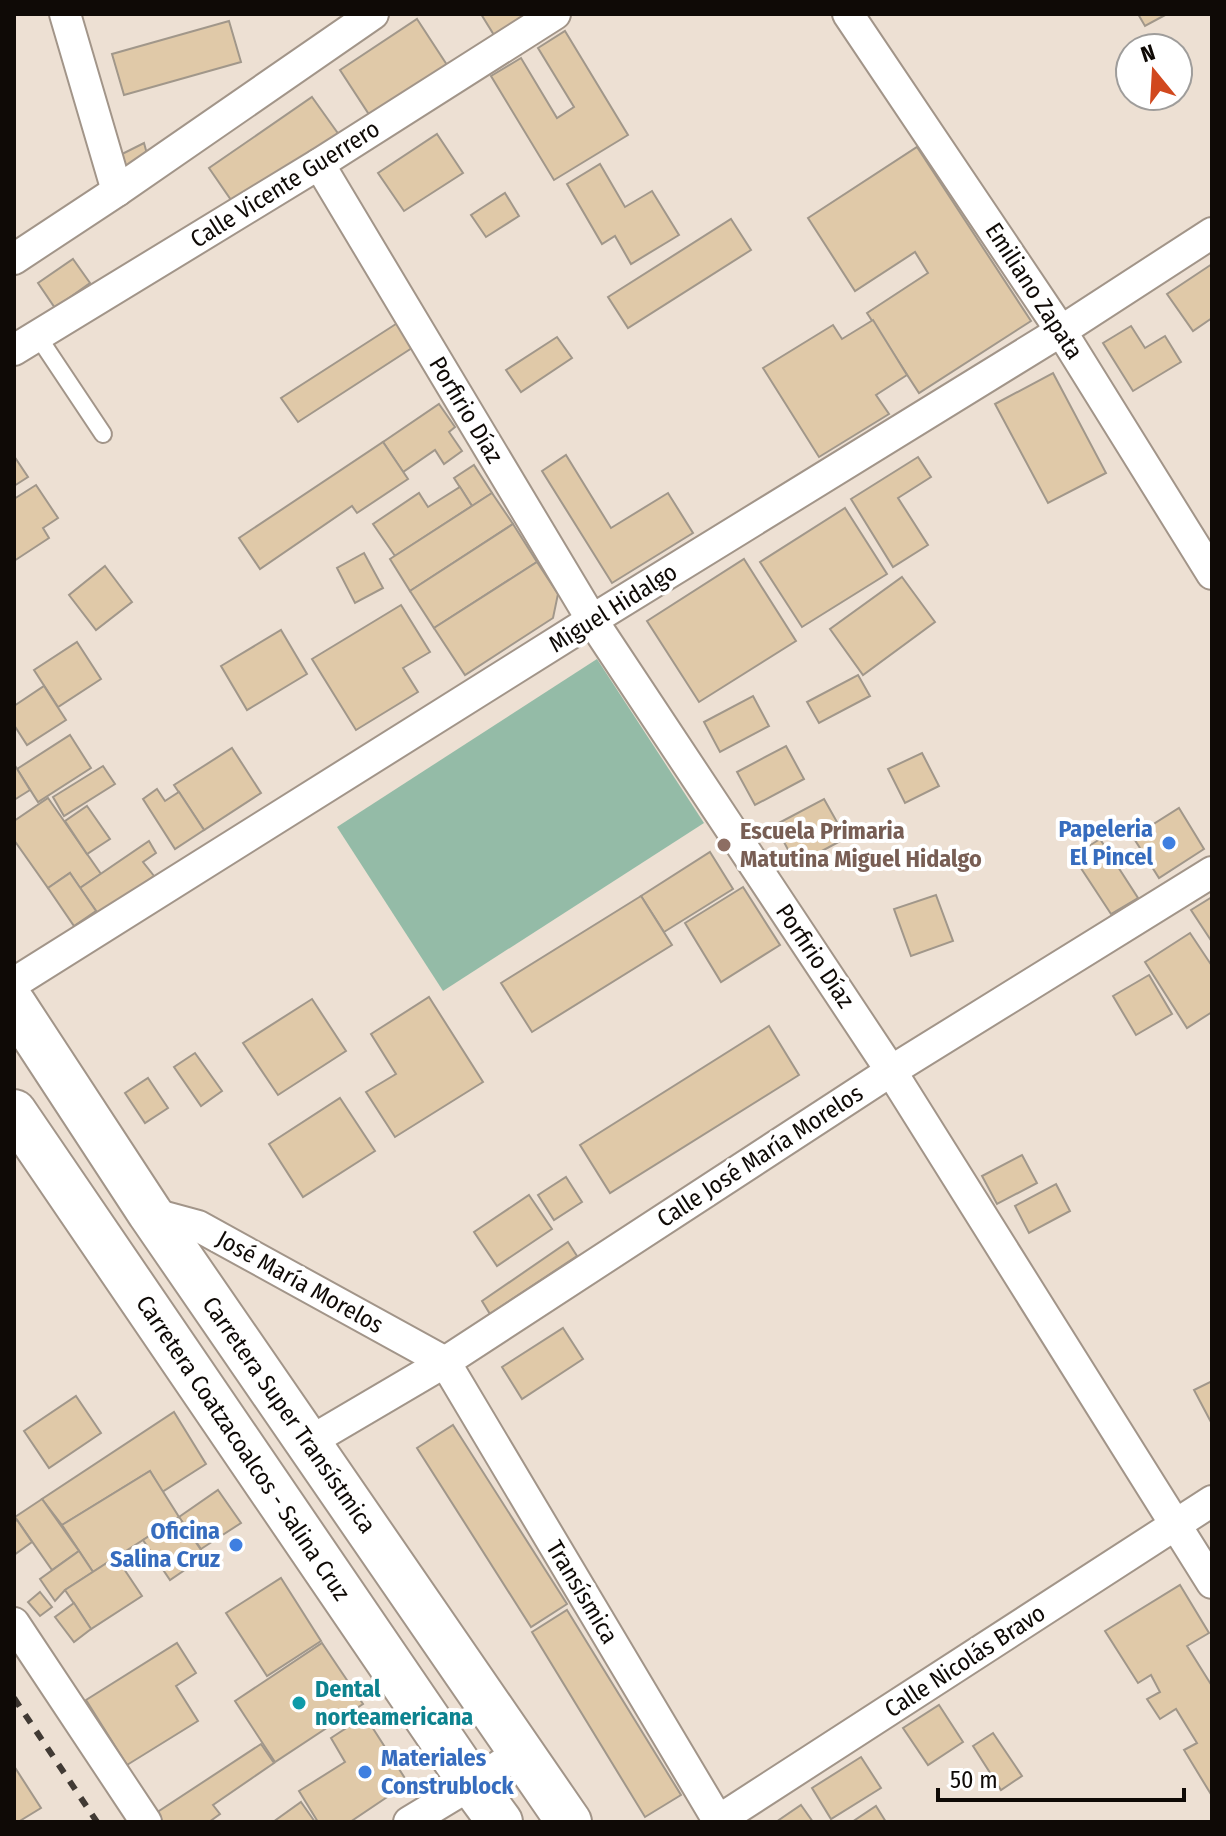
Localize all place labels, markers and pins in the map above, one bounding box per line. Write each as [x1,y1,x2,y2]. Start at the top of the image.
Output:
place label: Papeleria El Pincel [1058,815,1153,871]
place label: Escuela Primaria Matutina Miguel Hidalgo [740,817,982,873]
marker: Papeleria El Pincel [1160,834,1178,852]
marker: Escuela Primaria Matutina Miguel Hidalgo [715,836,733,854]
place label: Oficina Salina Cruz [110,1517,220,1573]
marker: Oficina Salina Cruz [227,1536,245,1554]
place label: Dental norteamericana [315,1675,473,1731]
marker: Dental norteamericana [290,1694,308,1712]
place label: Materiales Construblock [381,1744,514,1800]
marker: Materiales Construblock [356,1763,374,1781]

